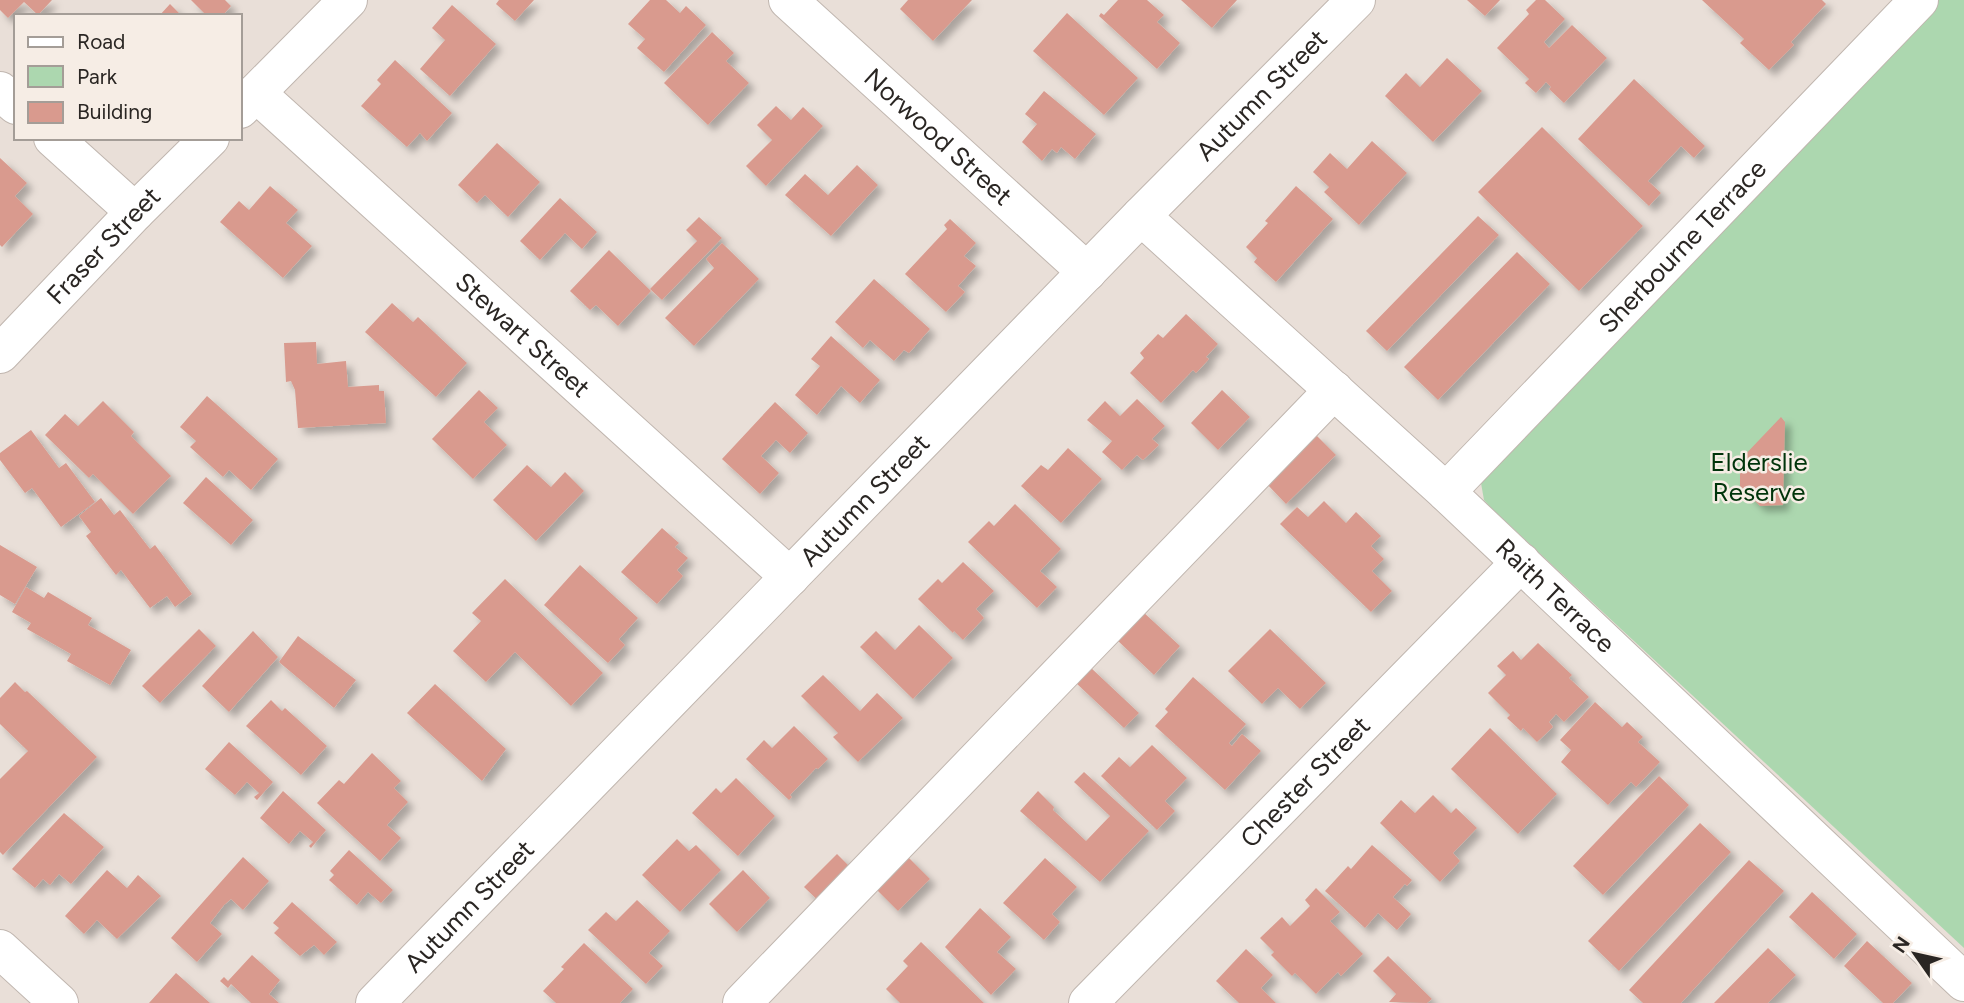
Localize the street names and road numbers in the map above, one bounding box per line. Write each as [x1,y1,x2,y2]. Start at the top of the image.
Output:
street label: Autumn Street [1189,22,1334,167]
street label: Norwood Street [858,61,1019,212]
street label: Sherbourne Terrace [1592,153,1773,340]
street label: Fraser Street [40,180,167,311]
street label: Stewart Street [449,266,597,404]
street label: Autumn Street [793,427,936,573]
street label: Raith Terrace [1489,532,1622,660]
street label: Chester Street [1234,709,1377,854]
street label: Autumn Street [398,833,541,979]

